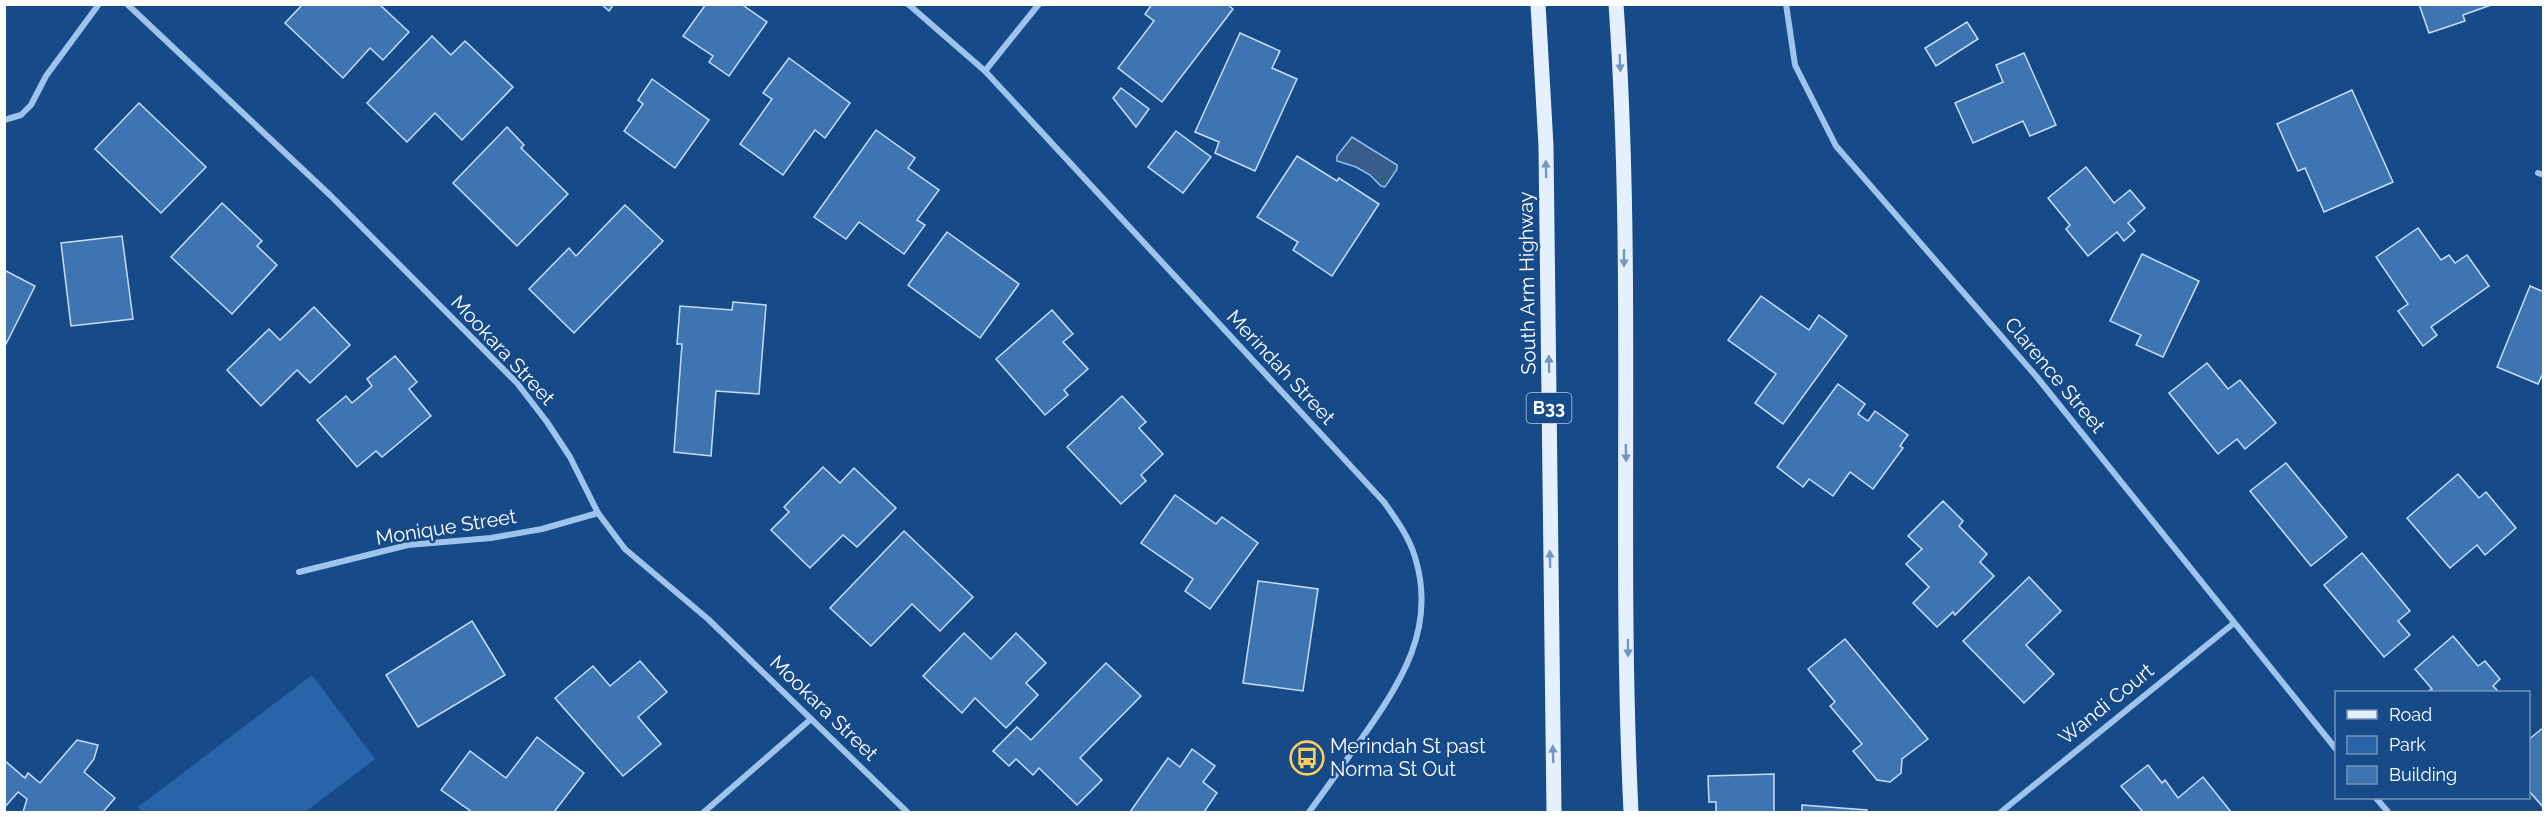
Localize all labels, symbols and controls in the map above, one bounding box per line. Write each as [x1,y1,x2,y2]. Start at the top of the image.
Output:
one-way arrow [1616,53,1625,72]
one-way arrow [1542,160,1551,179]
street label: South Arm Highway [1513,191,1541,375]
one-way arrow [1619,248,1629,267]
street label: Mookara Street [446,290,560,410]
street label: Merindah Street [1222,305,1340,429]
street label: Clarence Street [2000,312,2110,438]
one-way arrow [1544,355,1553,374]
road number: B33 [1526,393,1572,423]
one-way arrow [1621,443,1631,462]
street label: Monique Street [374,504,518,550]
one-way arrow [1545,550,1555,569]
one-way arrow [1623,638,1633,657]
street label: Mookara Street [765,650,883,766]
street label: Wandi Court [2054,658,2159,750]
legend [2335,691,2530,799]
text: Road [2389,704,2432,725]
place label: Merindah St past Norma St Out [1330,734,1486,781]
text: Park [2389,734,2426,755]
bus stop icon: Merindah St past Norma St Out [1289,740,1325,776]
one-way arrow [1548,745,1557,764]
text: Building [2389,764,2457,785]

